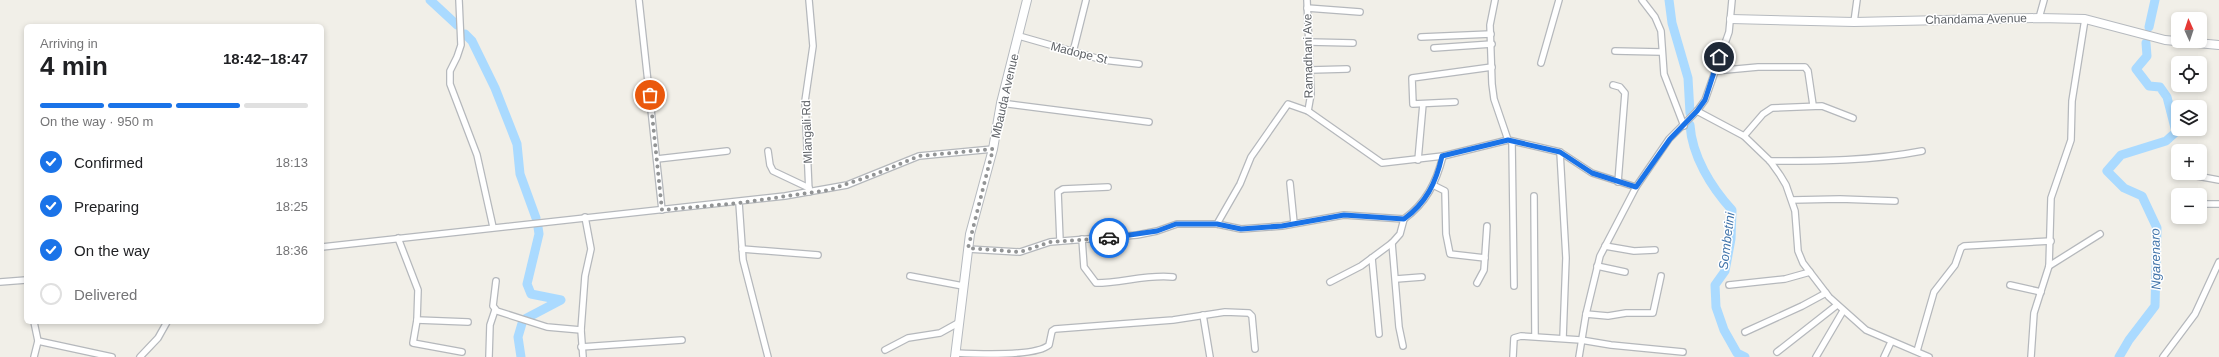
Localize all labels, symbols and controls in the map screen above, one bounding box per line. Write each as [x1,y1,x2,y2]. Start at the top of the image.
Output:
street label: Chandama Avenue [1925,11,2027,27]
north arrow [2171,12,2207,48]
map controls [2171,12,2207,224]
street label: Ramadhani Ave [1300,13,1316,98]
text: Arriving in [40,36,98,51]
street label: Madope St [1049,39,1109,67]
pin [1702,40,1736,74]
icon: home [1708,46,1730,68]
text: 18:42–18:47 [223,50,308,67]
text: 4 min [40,51,108,81]
street label: Mbauda Avenue [988,52,1022,140]
button: locate [2171,56,2207,92]
pin [633,78,667,112]
icon: bag [639,84,661,106]
street label: Mlangali Rd [799,100,815,164]
button: layers [2171,100,2207,136]
text: On the way · 950 m [40,114,153,129]
button: + [2171,144,2207,180]
icon: check [40,151,62,173]
text: Confirmed [74,154,143,171]
text: 18:13 [275,155,308,170]
button: − [2171,188,2207,224]
icon: check [40,195,62,217]
text: Preparing [74,198,139,215]
text: 18:25 [275,199,308,214]
water label: Sombetini [1716,210,1738,271]
courier [1089,218,1129,258]
icon: car [1098,227,1120,249]
water label: Ngarenaro [2147,228,2164,290]
icon: check [40,239,62,261]
text: On the way [74,242,150,259]
text: 18:36 [275,243,308,258]
text: Delivered [74,286,137,303]

